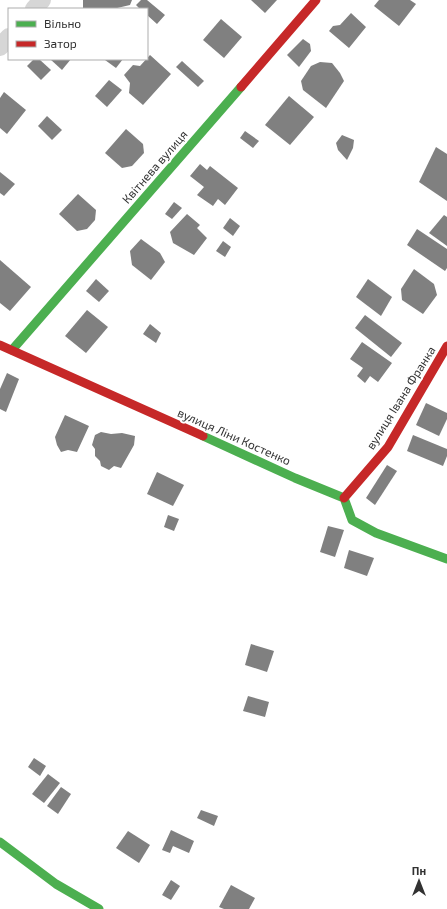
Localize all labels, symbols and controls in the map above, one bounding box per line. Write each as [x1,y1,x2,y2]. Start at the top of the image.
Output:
legend [8,8,148,60]
text: Вільно [44,16,81,30]
text: Затор [44,36,77,50]
street label: Квітнева вулиця [119,127,191,206]
street label: вулиця Івана Франка [363,343,438,452]
street label: вулиця Ліни Костенко [175,405,293,468]
north arrow [399,861,439,901]
text: Пн [412,864,426,877]

